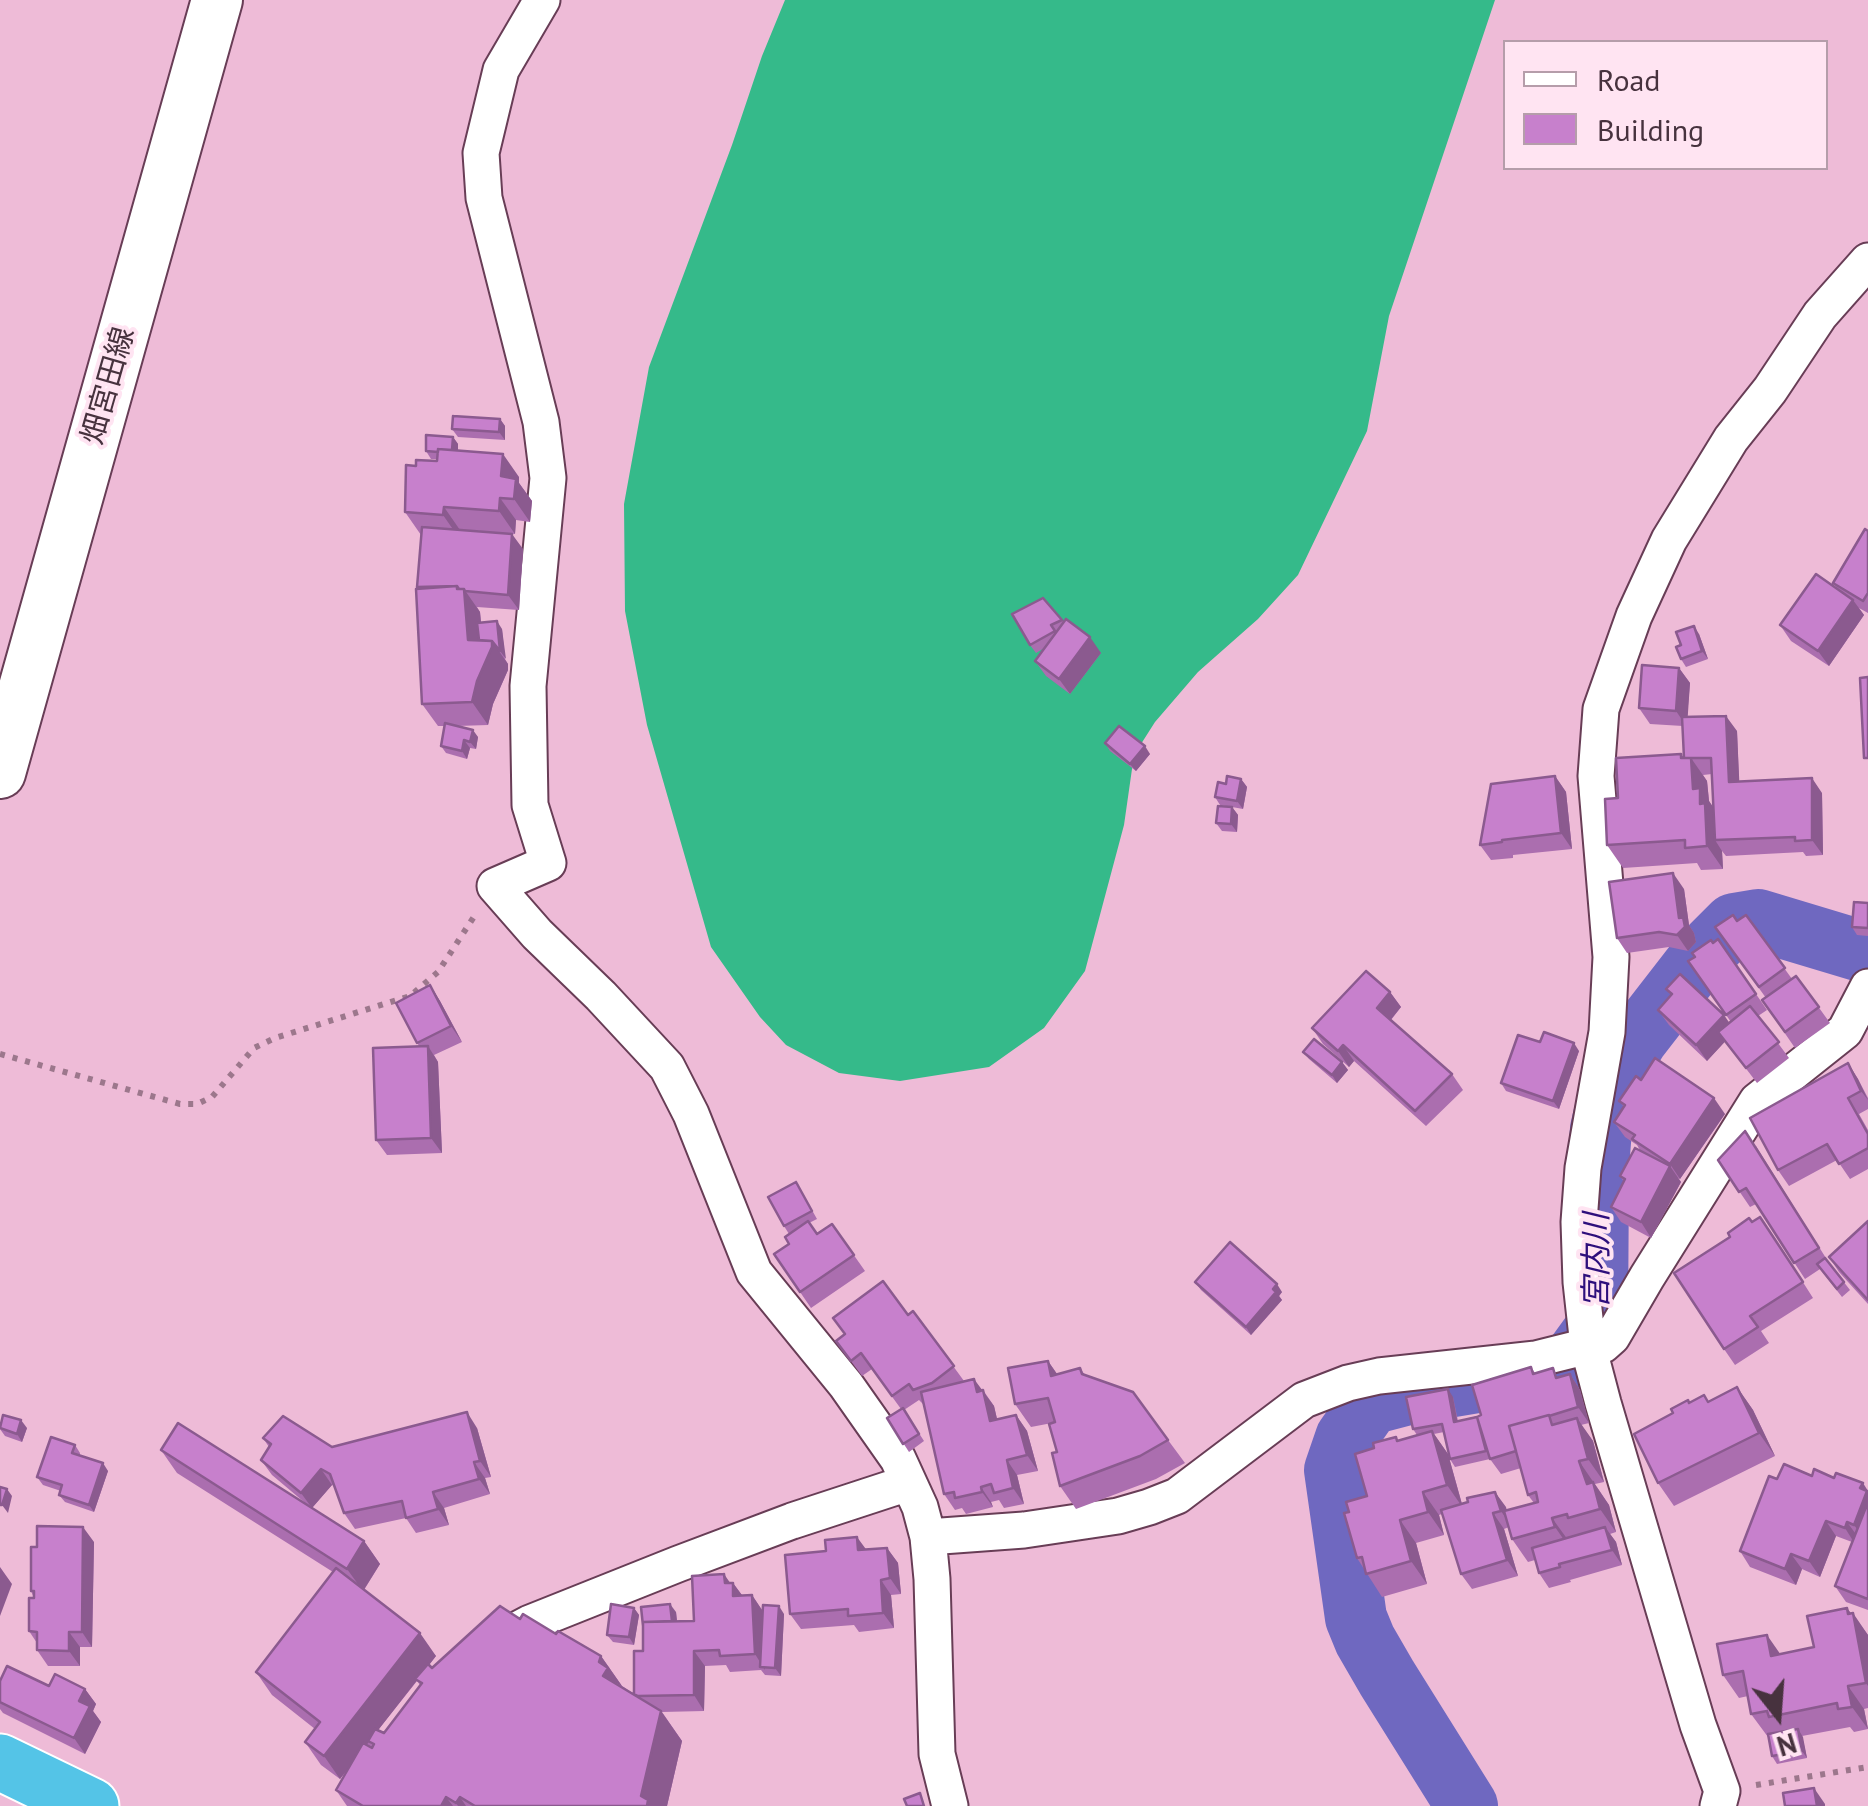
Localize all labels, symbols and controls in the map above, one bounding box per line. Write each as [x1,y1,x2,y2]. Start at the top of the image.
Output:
legend [1503,40,1828,170]
text: Road [1597,60,1661,99]
text: Building [1597,110,1704,149]
street label: 畑宮田線 [75,323,143,449]
water label: 宮内川 [1579,1213,1617,1309]
north arrow [1728,1666,1828,1766]
text: N [1773,1725,1801,1766]

